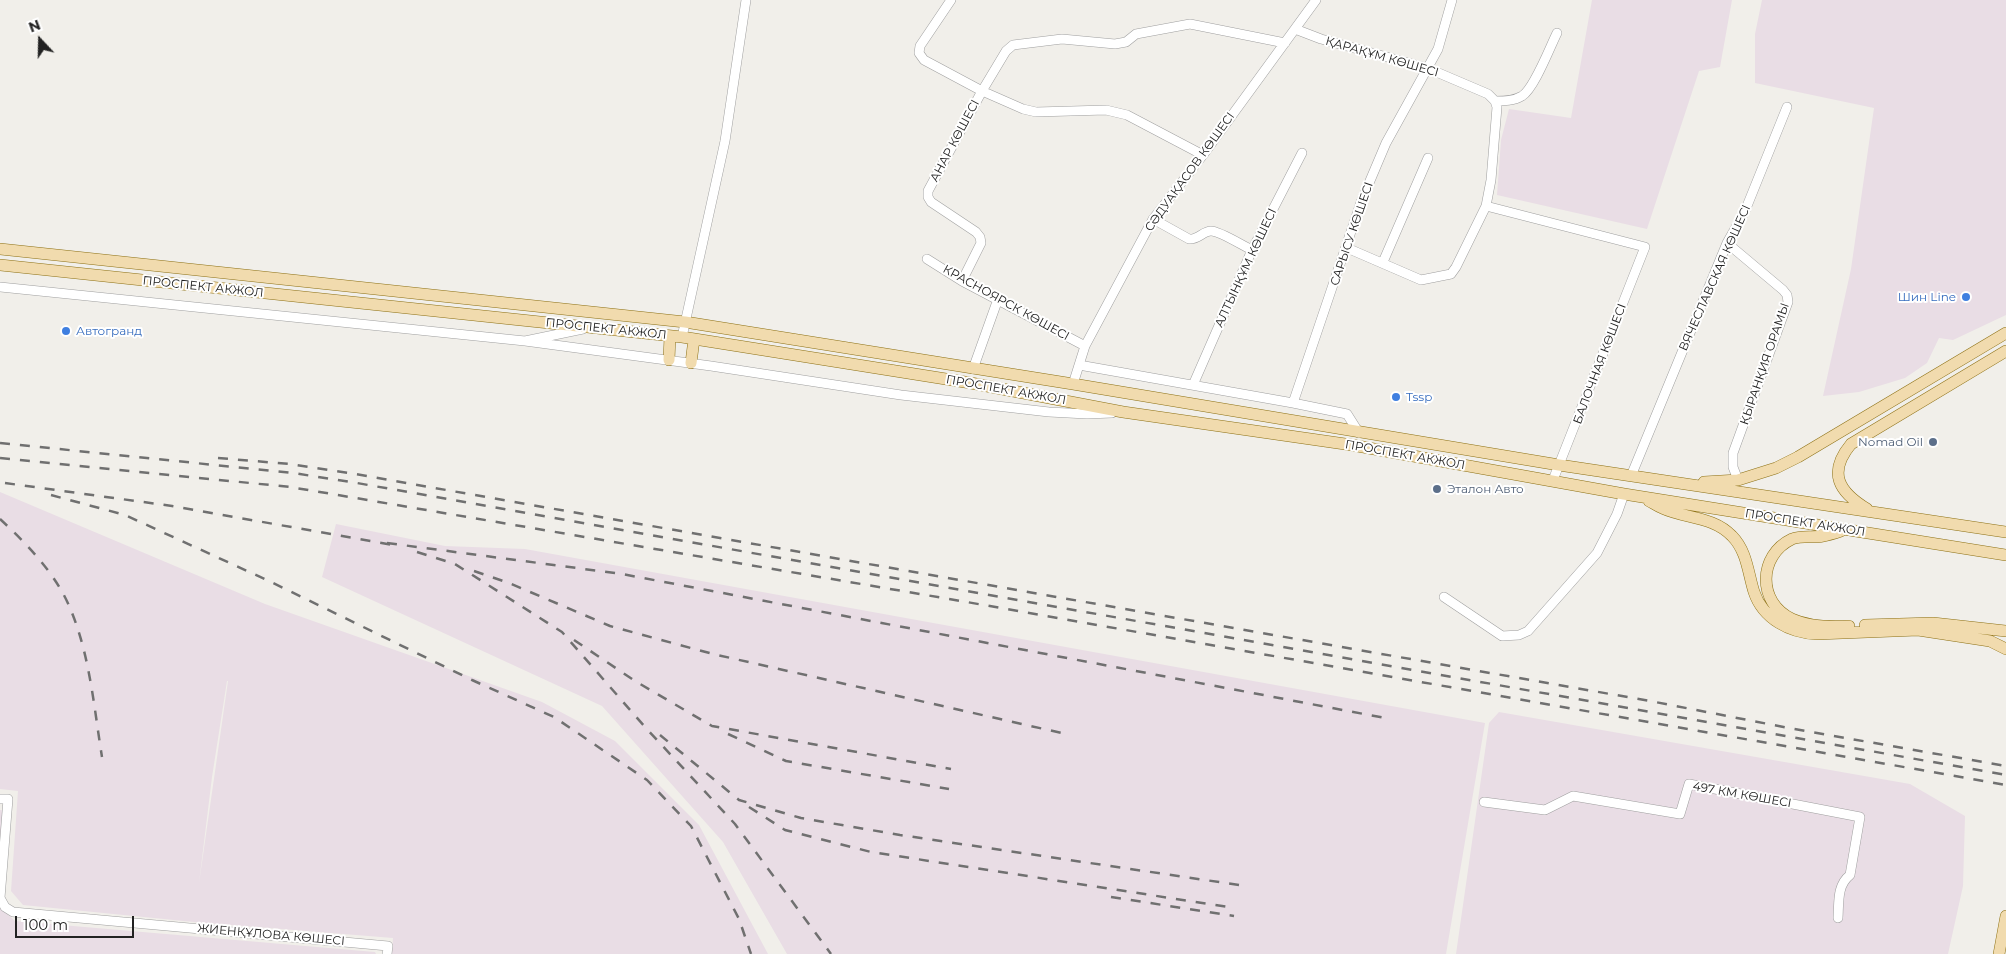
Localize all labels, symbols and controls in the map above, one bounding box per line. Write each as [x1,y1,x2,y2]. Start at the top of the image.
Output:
north arrow [15,15,65,65]
text: N [26,16,43,36]
street label: ҚАРАҚҰМ КӨШЕСІ [1324,34,1440,80]
street label: АНАР КӨШЕСІ [927,97,983,185]
street label: СӘДУАҚАСОВ КӨШЕСІ [1142,110,1238,234]
street label: САРЫСУ КӨШЕСІ [1327,180,1377,288]
street label: ВЯЧЕСЛАВСКАЯ КӨШЕСІ [1676,203,1754,353]
street label: АЛТЫНҚҰМ КӨШЕСІ [1212,206,1280,330]
street label: КРАСНОЯРСК КӨШЕСІ [940,262,1072,344]
street label: ПРОСПЕКТ АКЖОЛ [142,273,264,301]
place label: Шин Line [1898,290,1956,304]
marker: Шин Line [1960,291,1972,303]
street label: ҚЫРАНҚИЯ ОРАМЫ [1737,301,1793,427]
street label: БАЛОЧНАЯ КӨШЕСІ [1570,302,1630,426]
street label: ПРОСПЕКТ АКЖОЛ [545,315,667,343]
place label: Автогранд [76,324,142,338]
marker: Автогранд [60,325,72,337]
street label: ПРОСПЕКТ АКЖОЛ [945,372,1067,408]
place label: Tssp [1406,390,1432,404]
marker: Tssp [1390,391,1402,403]
place label: Nomad Oil [1858,435,1923,449]
marker: Nomad Oil [1927,436,1939,448]
street label: ПРОСПЕКТ АКЖОЛ [1344,437,1466,473]
place label: Эталон Авто [1447,482,1524,496]
marker: Эталон Авто [1431,483,1443,495]
street label: ПРОСПЕКТ АКЖОЛ [1744,506,1866,540]
street label: 497 КМ КӨШЕСІ [1692,779,1792,811]
scale bar [18,906,136,938]
text: 100 m [23,915,68,934]
street label: ЖИЕНҚҰЛОВА КӨШЕСІ [197,921,345,949]

